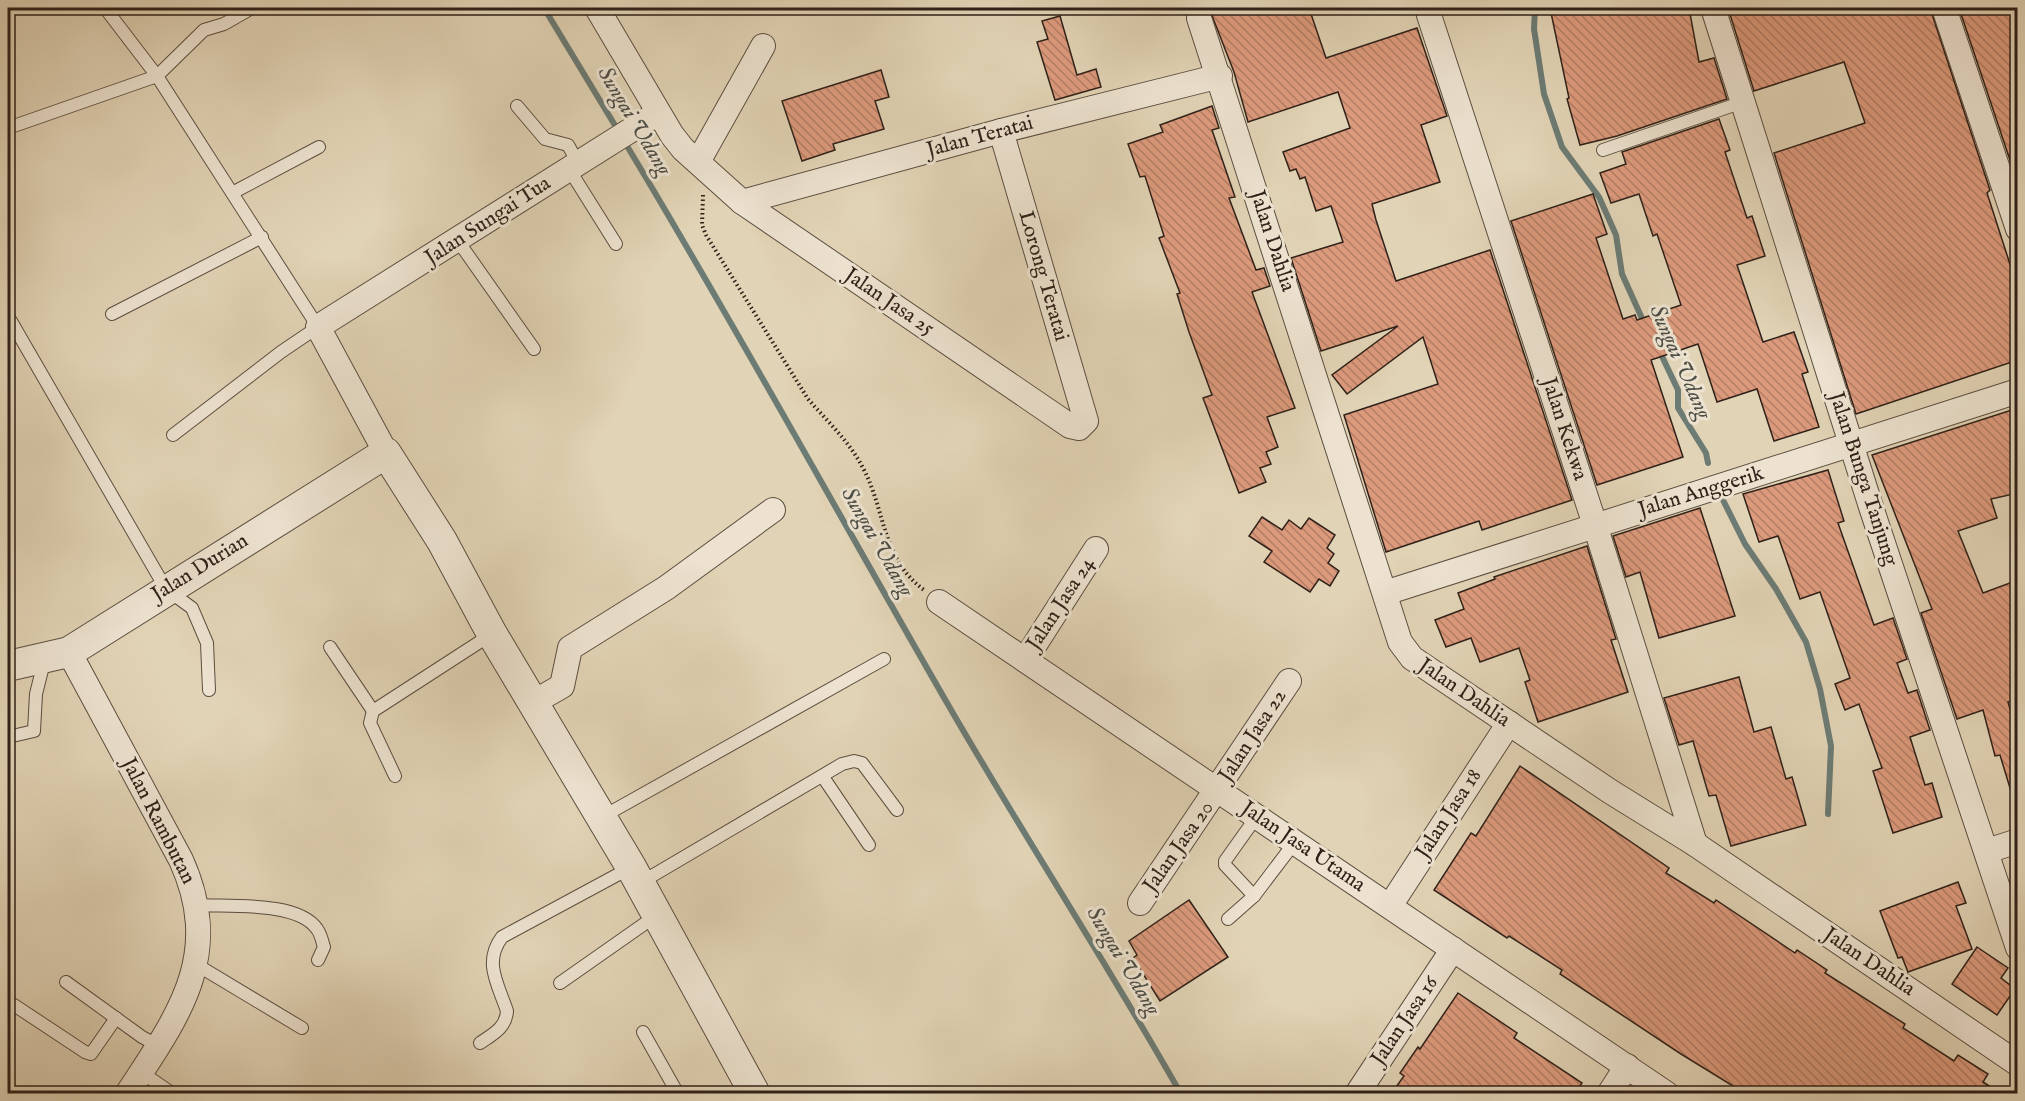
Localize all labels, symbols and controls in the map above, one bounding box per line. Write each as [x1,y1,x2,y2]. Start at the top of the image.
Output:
water label: Sungai Udang [591,62,678,182]
street label: Jalan Teratai [922,110,1036,165]
street label: Jalan Sungai Tua [418,170,557,273]
street label: Jalan Dahlia [1242,185,1301,296]
street label: Lorong Teratai [1012,208,1074,344]
street label: Jalan Jasa 25 [837,261,940,342]
water label: Sungai Udang [1642,301,1718,425]
street label: Jalan Kekwa [1534,372,1594,485]
street label: Jalan Bunga Tanjung [1822,387,1904,570]
street label: Jalan Anggerik [1633,460,1768,525]
water label: Sungai Udang [834,482,920,603]
street label: Jalan Durian [145,528,253,609]
street label: Jalan Jasa 24 [1020,552,1102,657]
street label: Jalan Dahlia [1411,651,1516,734]
street label: Jalan Jasa 22 [1212,684,1293,789]
street label: Jalan Rambutan [114,751,201,889]
street label: Jalan Jasa 18 [1409,764,1488,866]
street label: Jalan Jasa Utama [1234,794,1371,899]
street label: Jalan Jasa 20 [1136,796,1220,900]
water label: Sungai Udang [1080,902,1167,1022]
street label: Jalan Dahlia [1816,920,1921,1003]
street label: Jalan Jasa 16 [1364,970,1445,1073]

